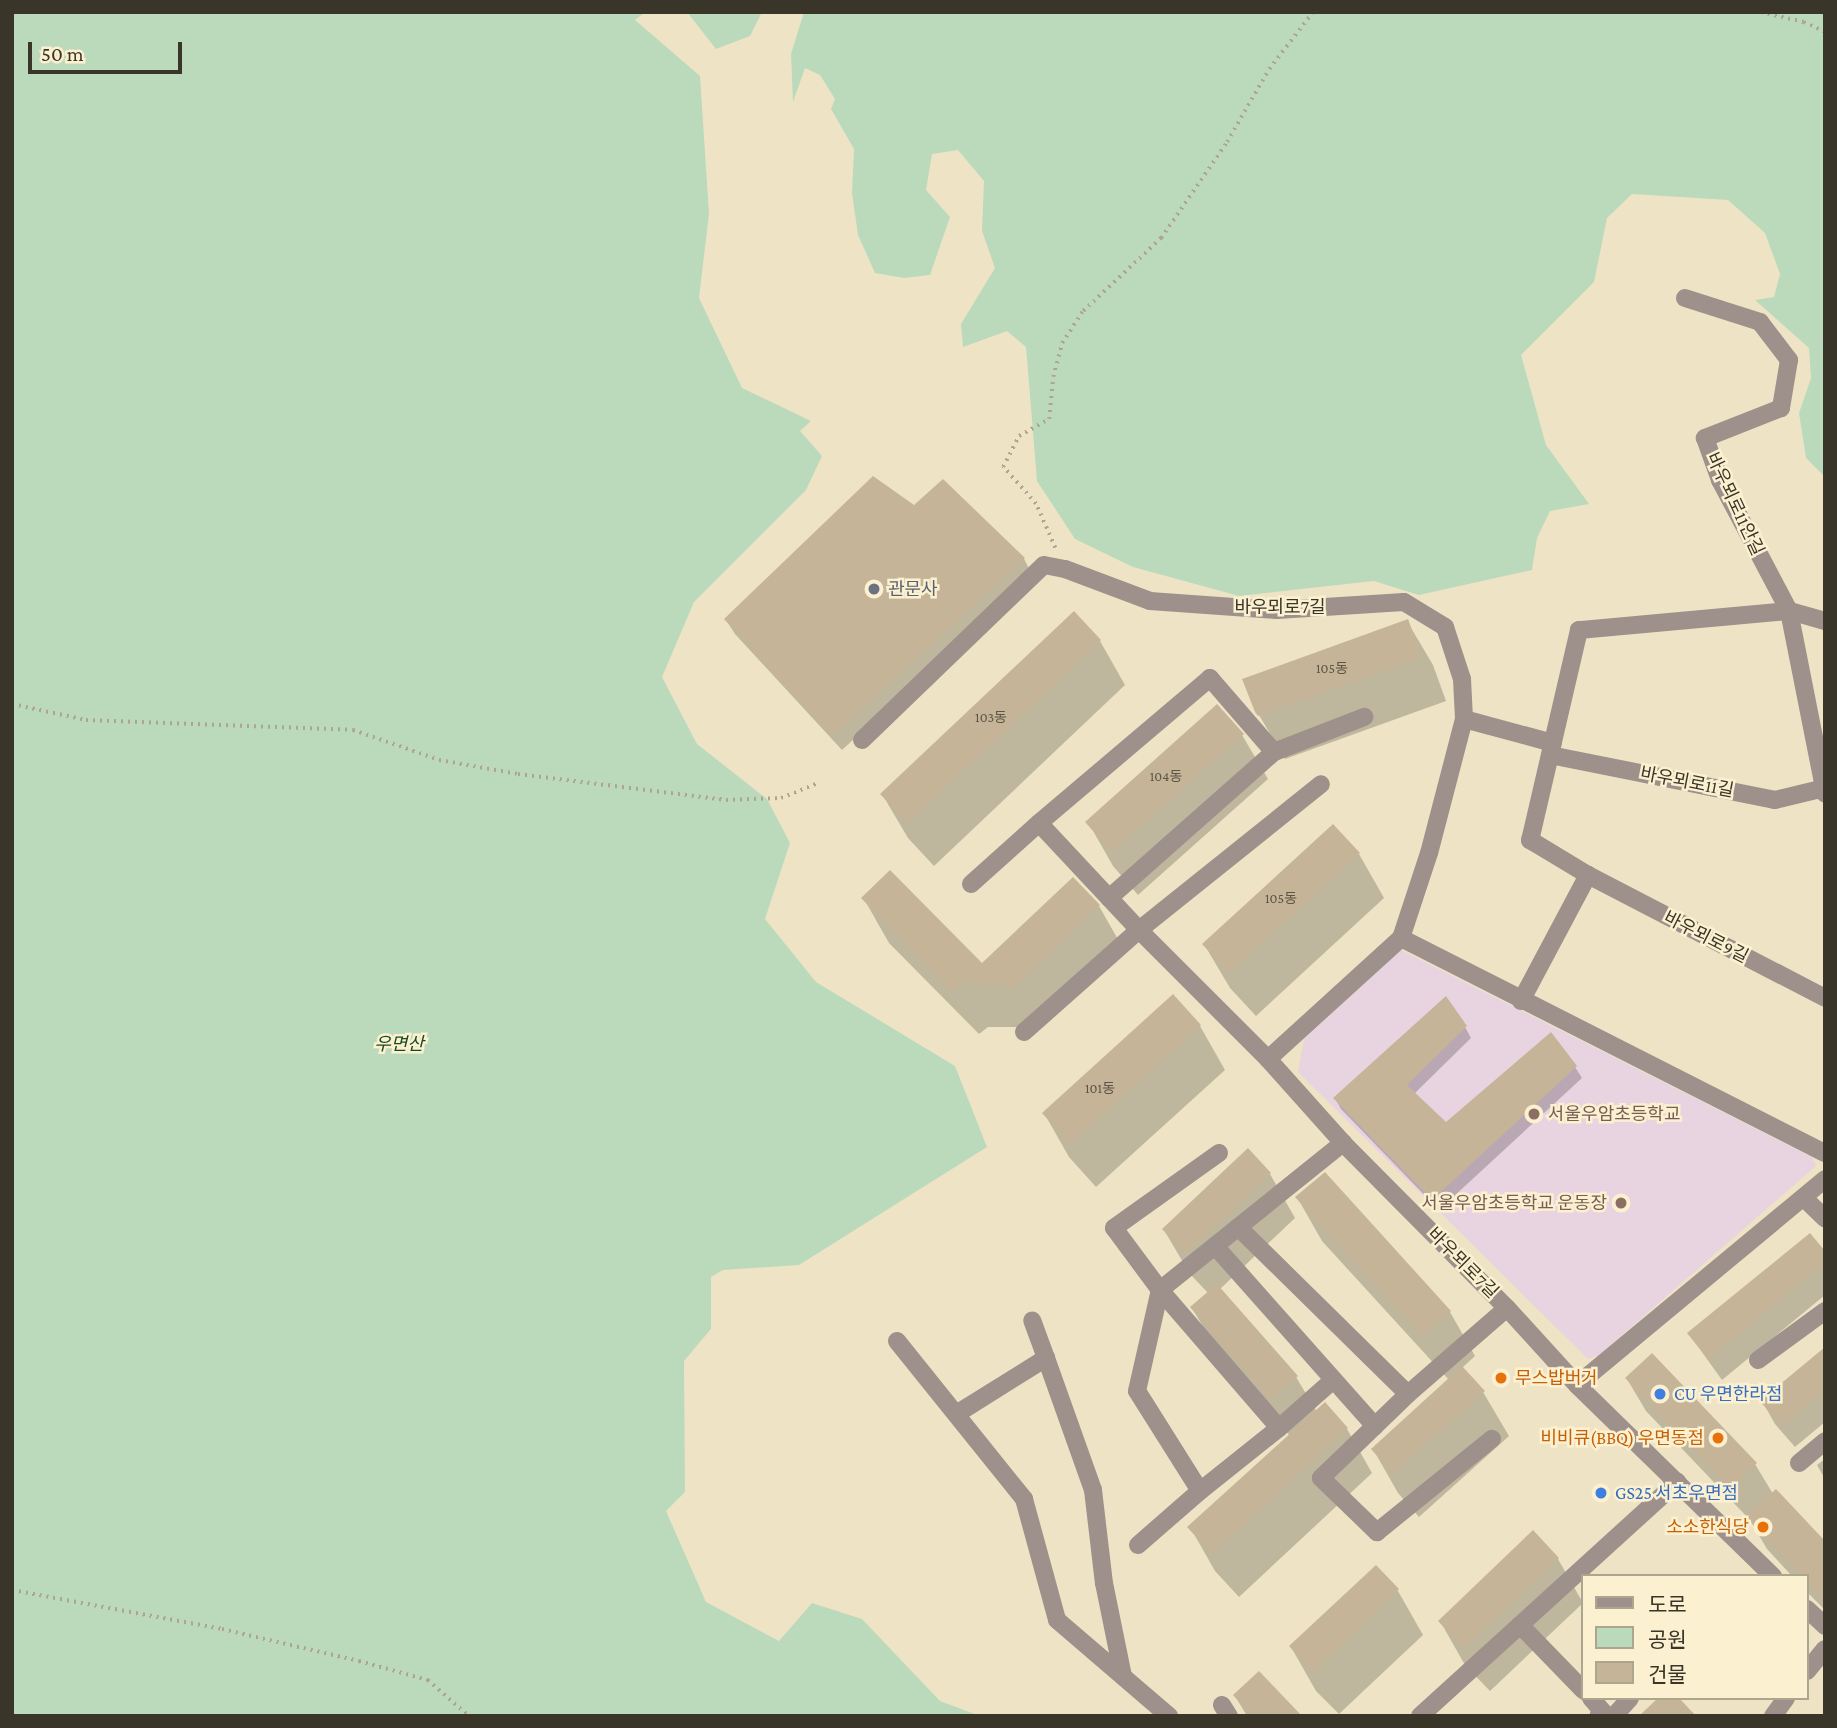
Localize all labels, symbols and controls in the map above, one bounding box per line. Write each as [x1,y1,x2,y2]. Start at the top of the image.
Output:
scale bar [32,28,186,72]
text: 50 m [41,42,84,66]
street label: 바우뫼로11안길 [1702,449,1768,559]
place label: 관문사 [888,578,938,600]
marker: 관문사 [866,581,882,597]
street label: 바우뫼로7길 [1234,596,1326,618]
house number: 105동 [1316,660,1348,676]
house number: 103동 [975,709,1007,725]
street label: 바우뫼로11길 [1638,762,1736,802]
house number: 104동 [1150,768,1182,784]
house number: 105동 [1265,890,1297,906]
street label: 바우뫼로9길 [1660,907,1752,967]
park label: 우면산 [374,1033,424,1055]
house number: 101동 [1085,1080,1115,1096]
place label: 서울우암초등학교 [1548,1103,1680,1125]
marker: 서울우암초등학교 [1526,1106,1542,1122]
place label: 서울우암초등학교 운동장 [1421,1192,1607,1214]
marker: 서울우암초등학교 운동장 [1613,1195,1629,1211]
street label: 바우뫼로7길 [1423,1223,1503,1303]
place label: 무스밥버거 [1515,1367,1598,1389]
marker: 무스밥버거 [1493,1370,1509,1386]
place label: CU 우면한라점 [1674,1383,1782,1405]
marker: CU 우면한라점 [1652,1386,1668,1402]
place label: 비비큐(BBQ) 우면동점 [1540,1427,1704,1449]
marker: 비비큐(BBQ) 우면동점 [1710,1430,1726,1446]
place label: GS25 서초우면점 [1615,1482,1738,1504]
marker: GS25 서초우면점 [1593,1485,1609,1501]
place label: 소소한식당 [1666,1516,1749,1538]
marker: 소소한식당 [1755,1519,1771,1535]
legend [1582,1574,1809,1700]
text: 도로 [1648,1593,1687,1617]
text: 공원 [1648,1628,1687,1652]
text: 건물 [1648,1663,1687,1687]

